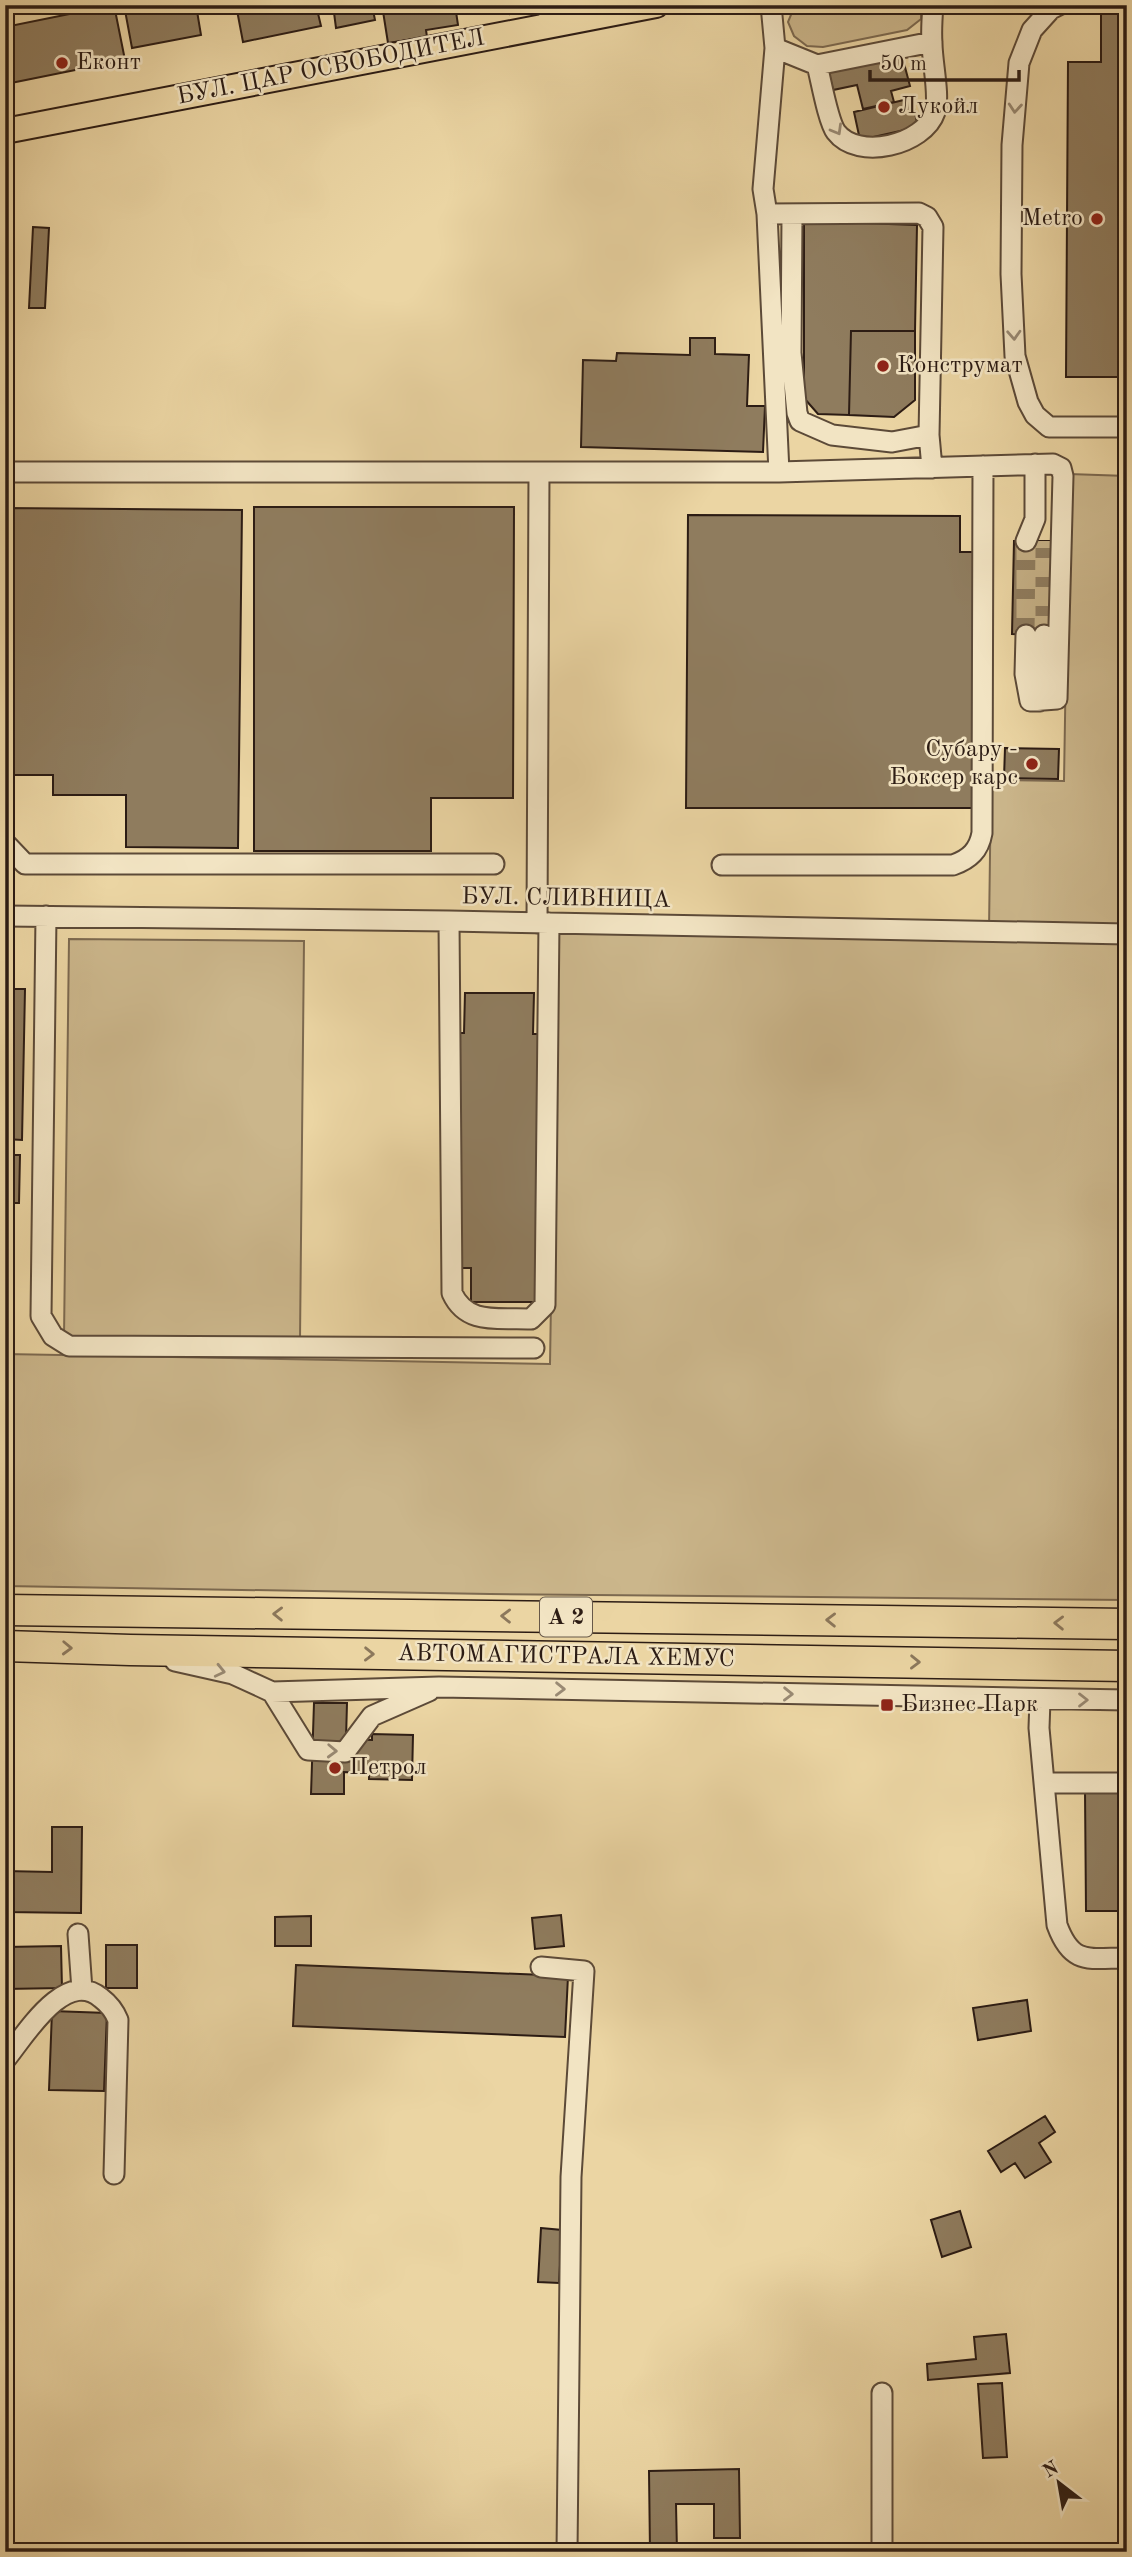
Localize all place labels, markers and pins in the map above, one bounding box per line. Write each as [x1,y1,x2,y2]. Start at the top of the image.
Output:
place label: Еконт [76,51,141,75]
marker: Еконт [54,55,70,71]
place label: Лукойл [898,95,978,119]
marker: Лукойл [876,99,892,115]
place label: Metro [1022,207,1083,231]
marker: Metro [1089,211,1105,227]
place label: Конструмат [897,354,1023,378]
marker: Конструмат [875,358,891,374]
place label: Субару - Боксер карс [890,738,1018,790]
marker: Субару - Боксер карс [1024,756,1040,772]
place label: Бизнес Парк [901,1693,1038,1717]
marker: Бизнес Парк [879,1697,895,1713]
place label: Петрол [349,1756,427,1780]
marker: Петрол [327,1760,343,1776]

